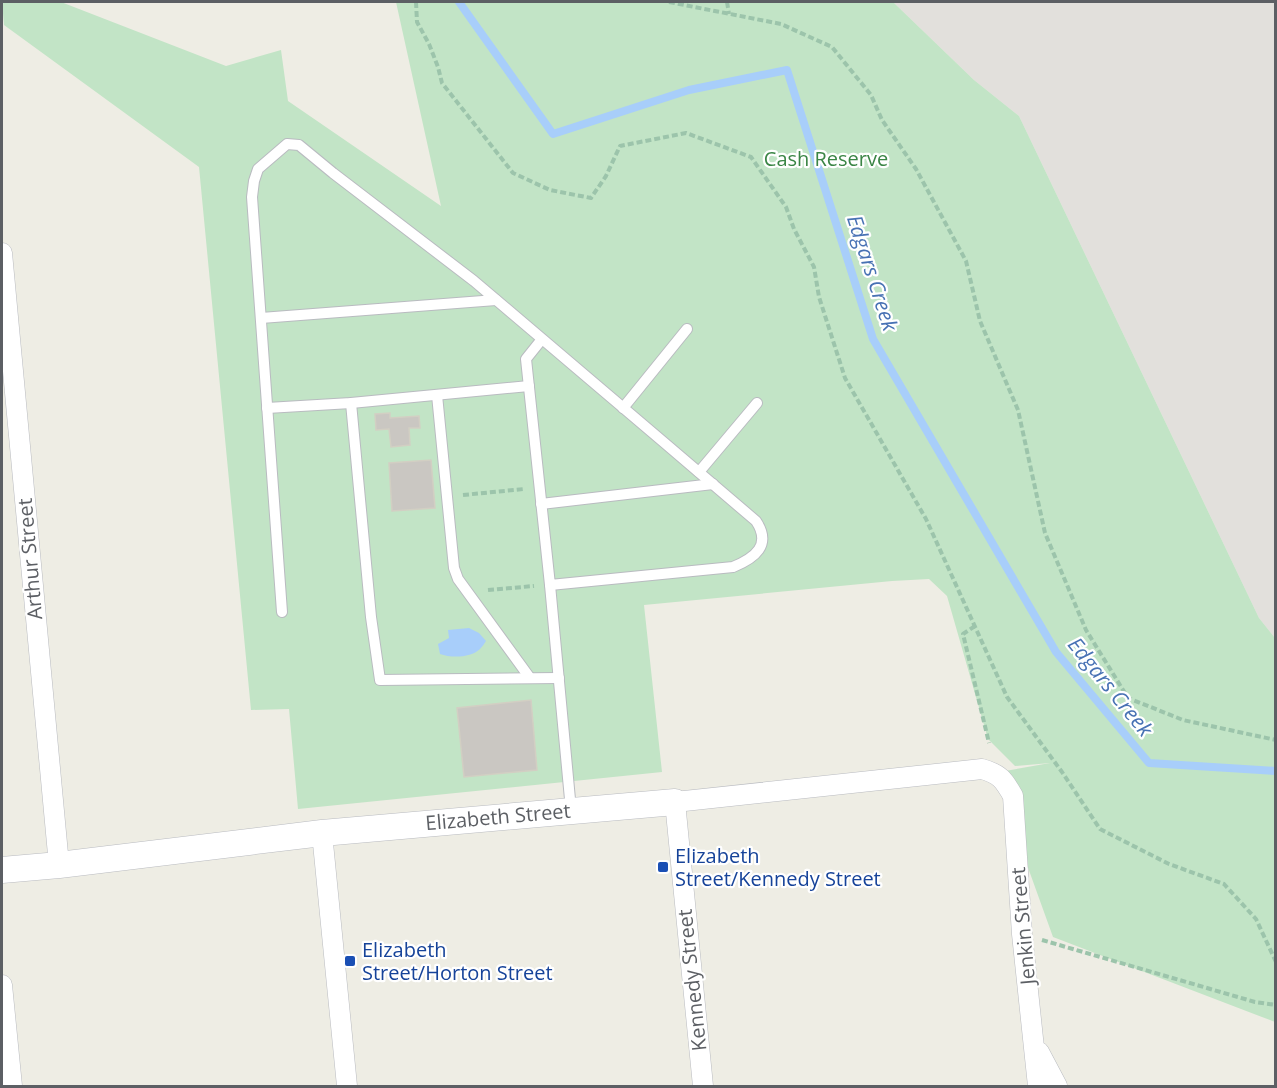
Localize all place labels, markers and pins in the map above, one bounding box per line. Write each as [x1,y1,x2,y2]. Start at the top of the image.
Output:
place label: Elizabeth Street/Kennedy Street [675,842,881,892]
marker: Elizabeth Street/Kennedy Street [656,860,670,874]
place label: Elizabeth Street/Horton Street [362,936,553,986]
marker: Elizabeth Street/Horton Street [343,954,357,968]

